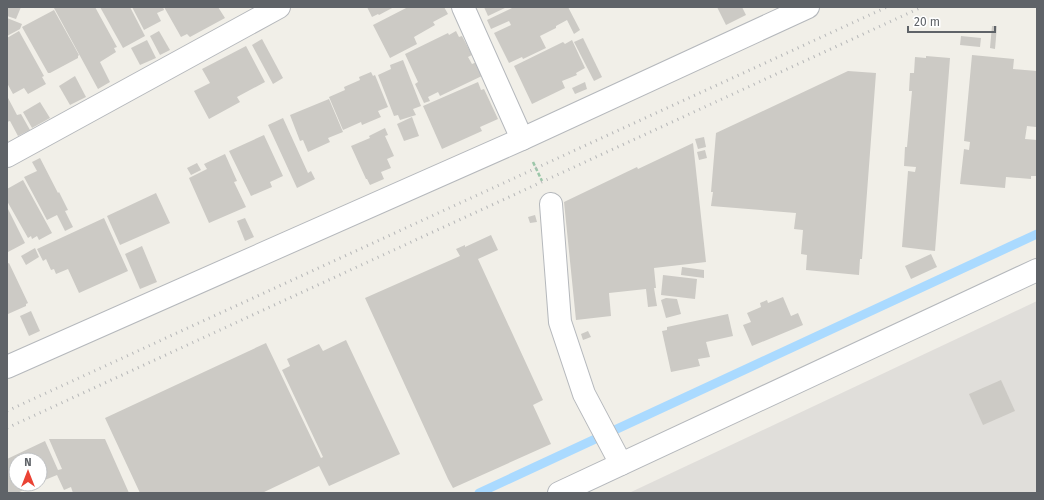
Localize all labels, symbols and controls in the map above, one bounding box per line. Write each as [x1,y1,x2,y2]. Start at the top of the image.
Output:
scale bar [908,8,995,34]
text: 20 m [914,15,940,29]
north arrow [8,452,48,492]
text: N [24,456,32,469]

